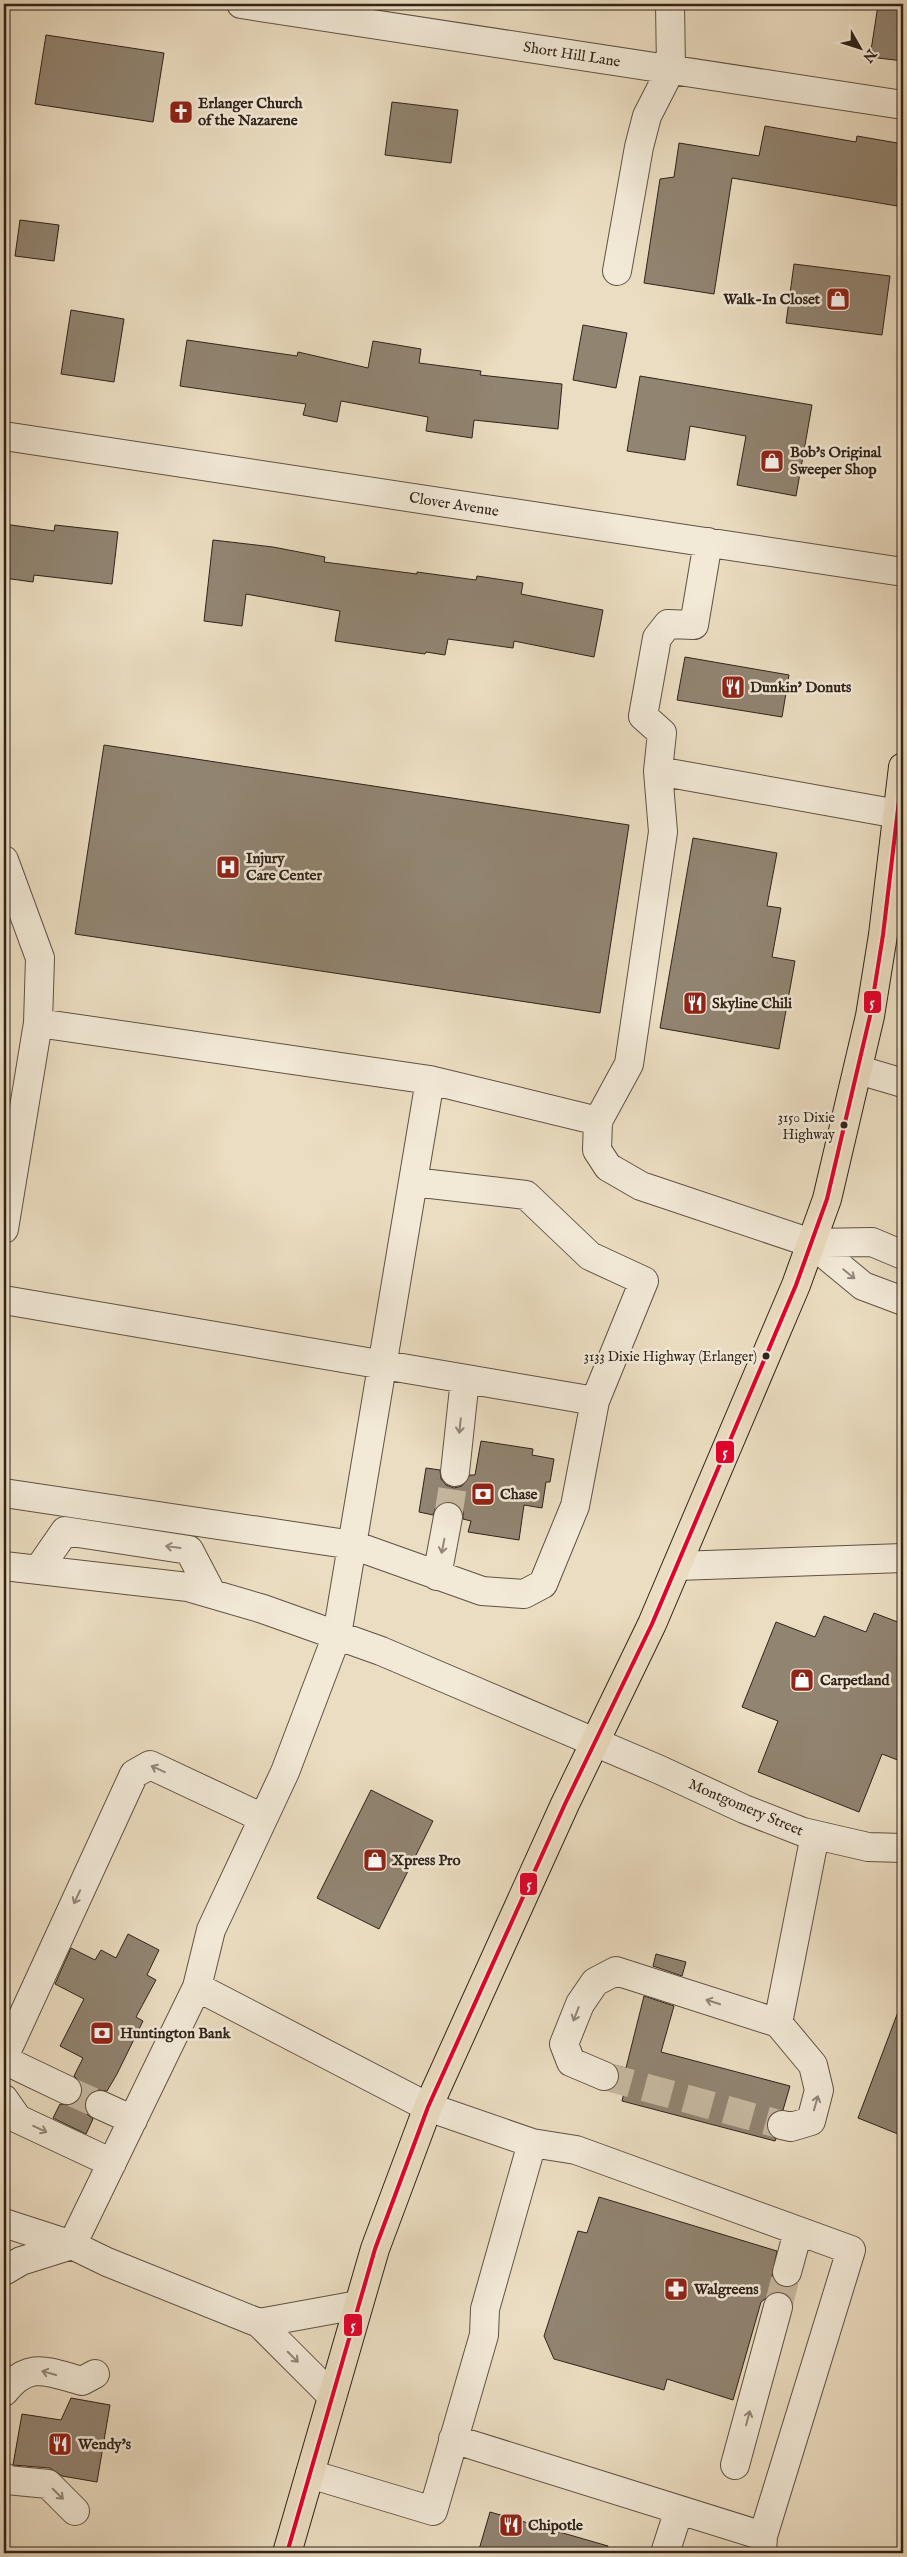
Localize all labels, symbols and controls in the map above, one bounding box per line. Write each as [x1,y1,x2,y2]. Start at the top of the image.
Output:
north arrow [834,22,884,72]
street label: Short Hill Lane [522,37,622,72]
text: N [859,44,881,66]
place label: Erlanger Church of the Nazarene [198,94,304,130]
church icon: Erlanger Church of the Nazarene [168,99,194,125]
shop icon: Walk-In Closet [825,286,851,312]
place label: Walk-In Closet [722,290,821,309]
place label: Bob's Original Sweeper Shop [790,443,882,479]
shop icon: Bob's Original Sweeper Shop [759,448,785,474]
street label: Clover Avenue [408,488,500,521]
restaurant icon: Dunkin' Donuts [720,674,746,700]
place label: Dunkin' Donuts [750,678,852,697]
place label: Injury Care Center [246,849,322,885]
hospital icon: Injury Care Center [215,854,241,880]
restaurant icon: Skyline Chili [682,990,708,1016]
line badge: 5 [863,990,882,1014]
place label: Skyline Chili [712,994,792,1013]
text: 5 [869,994,875,1012]
place label: 3150 Dixie Highway [778,1109,836,1144]
marker: 3150 Dixie Highway [839,1120,849,1130]
one-way arrow [842,1268,855,1279]
place label: 3133 Dixie Highway (Erlanger) [584,1348,757,1366]
marker: 3133 Dixie Highway (Erlanger) [761,1351,771,1361]
one-way arrow [455,1417,465,1433]
line badge: 5 [715,1440,735,1464]
text: 5 [722,1444,728,1462]
bank icon: Chase [470,1481,496,1507]
place label: Chase [500,1485,537,1504]
one-way arrow [438,1538,447,1554]
one-way arrow [165,1542,181,1552]
shop icon: Carpetland [789,1667,815,1693]
place label: Carpetland [820,1671,890,1690]
one-way arrow [151,1763,166,1773]
street label: Montgomery Street [685,1775,806,1840]
shop icon: Xpress Pro [362,1847,388,1873]
place label: Xpress Pro [391,1851,461,1870]
line badge: 5 [519,1872,538,1896]
text: 5 [526,1876,532,1894]
one-way arrow [72,1889,82,1904]
one-way arrow [705,1997,721,2007]
one-way arrow [571,2006,580,2021]
bank icon: Huntington Bank [89,2020,115,2046]
place label: Huntington Bank [120,2024,232,2043]
one-way arrow [811,2095,821,2111]
one-way arrow [32,2125,47,2134]
pharmacy icon: Walgreens [663,2276,689,2302]
place label: Walgreens [693,2280,759,2299]
line badge: 5 [343,2313,363,2337]
text: 5 [350,2317,356,2335]
one-way arrow [287,2351,299,2363]
one-way arrow [41,2367,57,2377]
one-way arrow [744,2410,753,2426]
restaurant icon: Wendy's [47,2431,73,2457]
place label: Wendy's [77,2435,132,2454]
one-way arrow [52,2487,64,2500]
restaurant icon: Chipotle [498,2512,524,2538]
place label: Chipotle [528,2516,583,2535]

